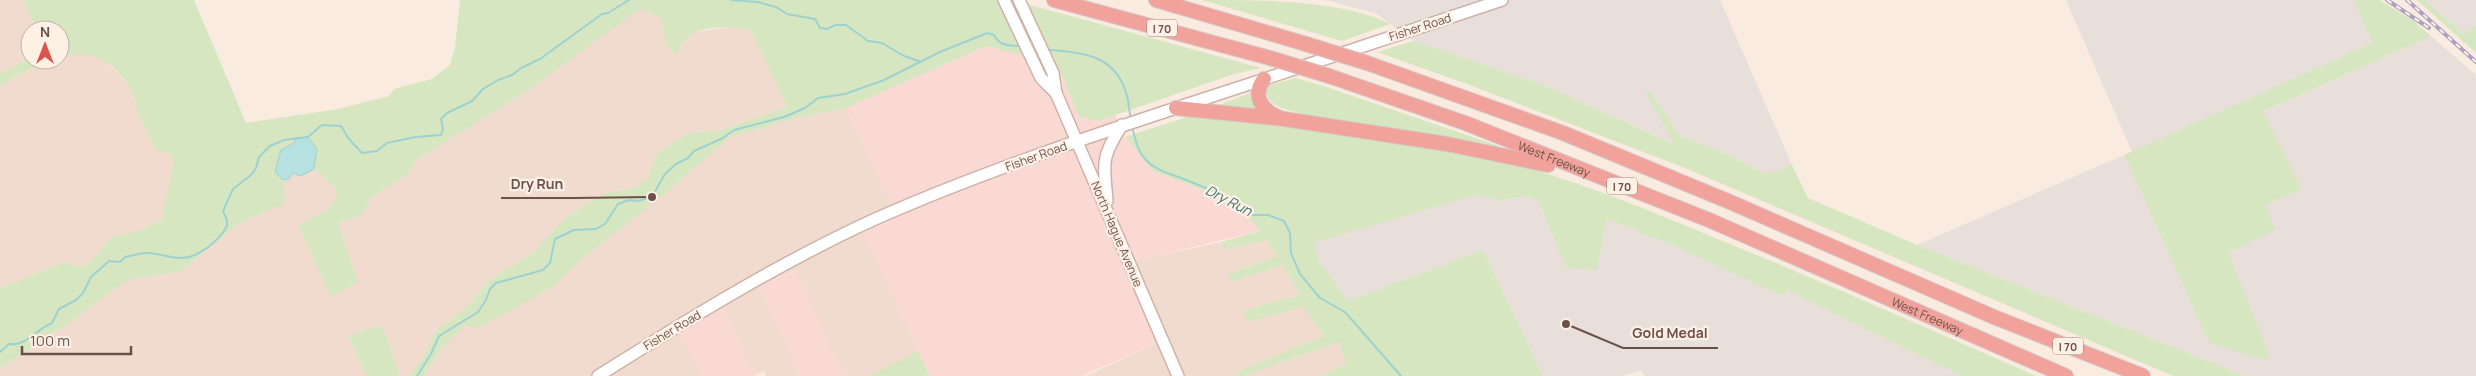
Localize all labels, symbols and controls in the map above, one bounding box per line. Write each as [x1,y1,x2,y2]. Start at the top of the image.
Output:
street label: Fisher Road [1387,9,1453,45]
road number: I 70 [1147,19,1177,36]
north arrow [20,20,70,70]
text: N [40,22,50,41]
street label: West Freeway [1516,136,1594,181]
street label: Fisher Road [1003,137,1069,175]
callout: Dry Run [501,169,573,198]
text: Dry Run [511,174,563,193]
street label: North Hague Avenue [1087,178,1147,290]
road number: I 70 [1607,178,1637,195]
water label: Dry Run [1202,180,1256,220]
street label: West Freeway [1889,292,1967,339]
street label: Fisher Road [640,306,704,354]
callout: Gold Medal [1623,319,1718,348]
text: Gold Medal [1632,323,1708,342]
scale bar [22,324,131,356]
text: 100 m [30,330,70,351]
road number: I 70 [2053,338,2083,354]

